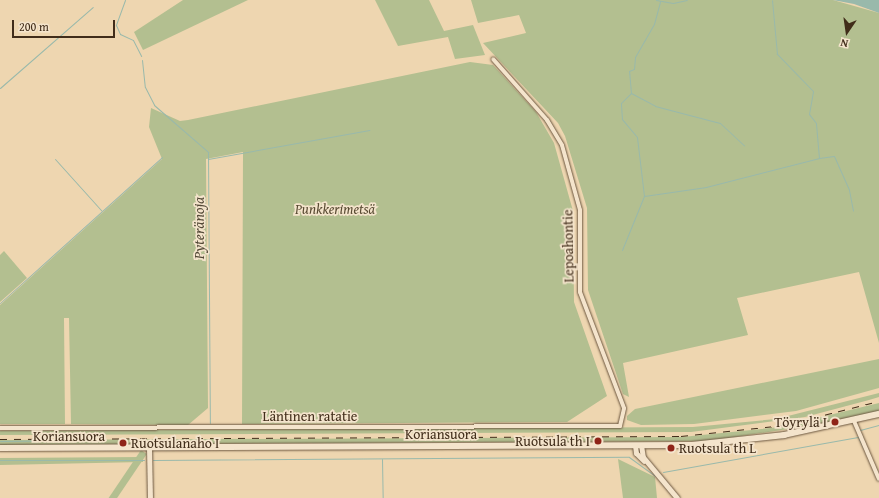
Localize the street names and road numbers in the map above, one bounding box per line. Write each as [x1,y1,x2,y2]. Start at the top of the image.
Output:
street label: Lepoahontie [559,209,577,283]
street label: Läntinen ratatie [263,408,357,424]
street label: Koriansuora [405,426,477,442]
street label: Koriansuora [33,428,105,444]

